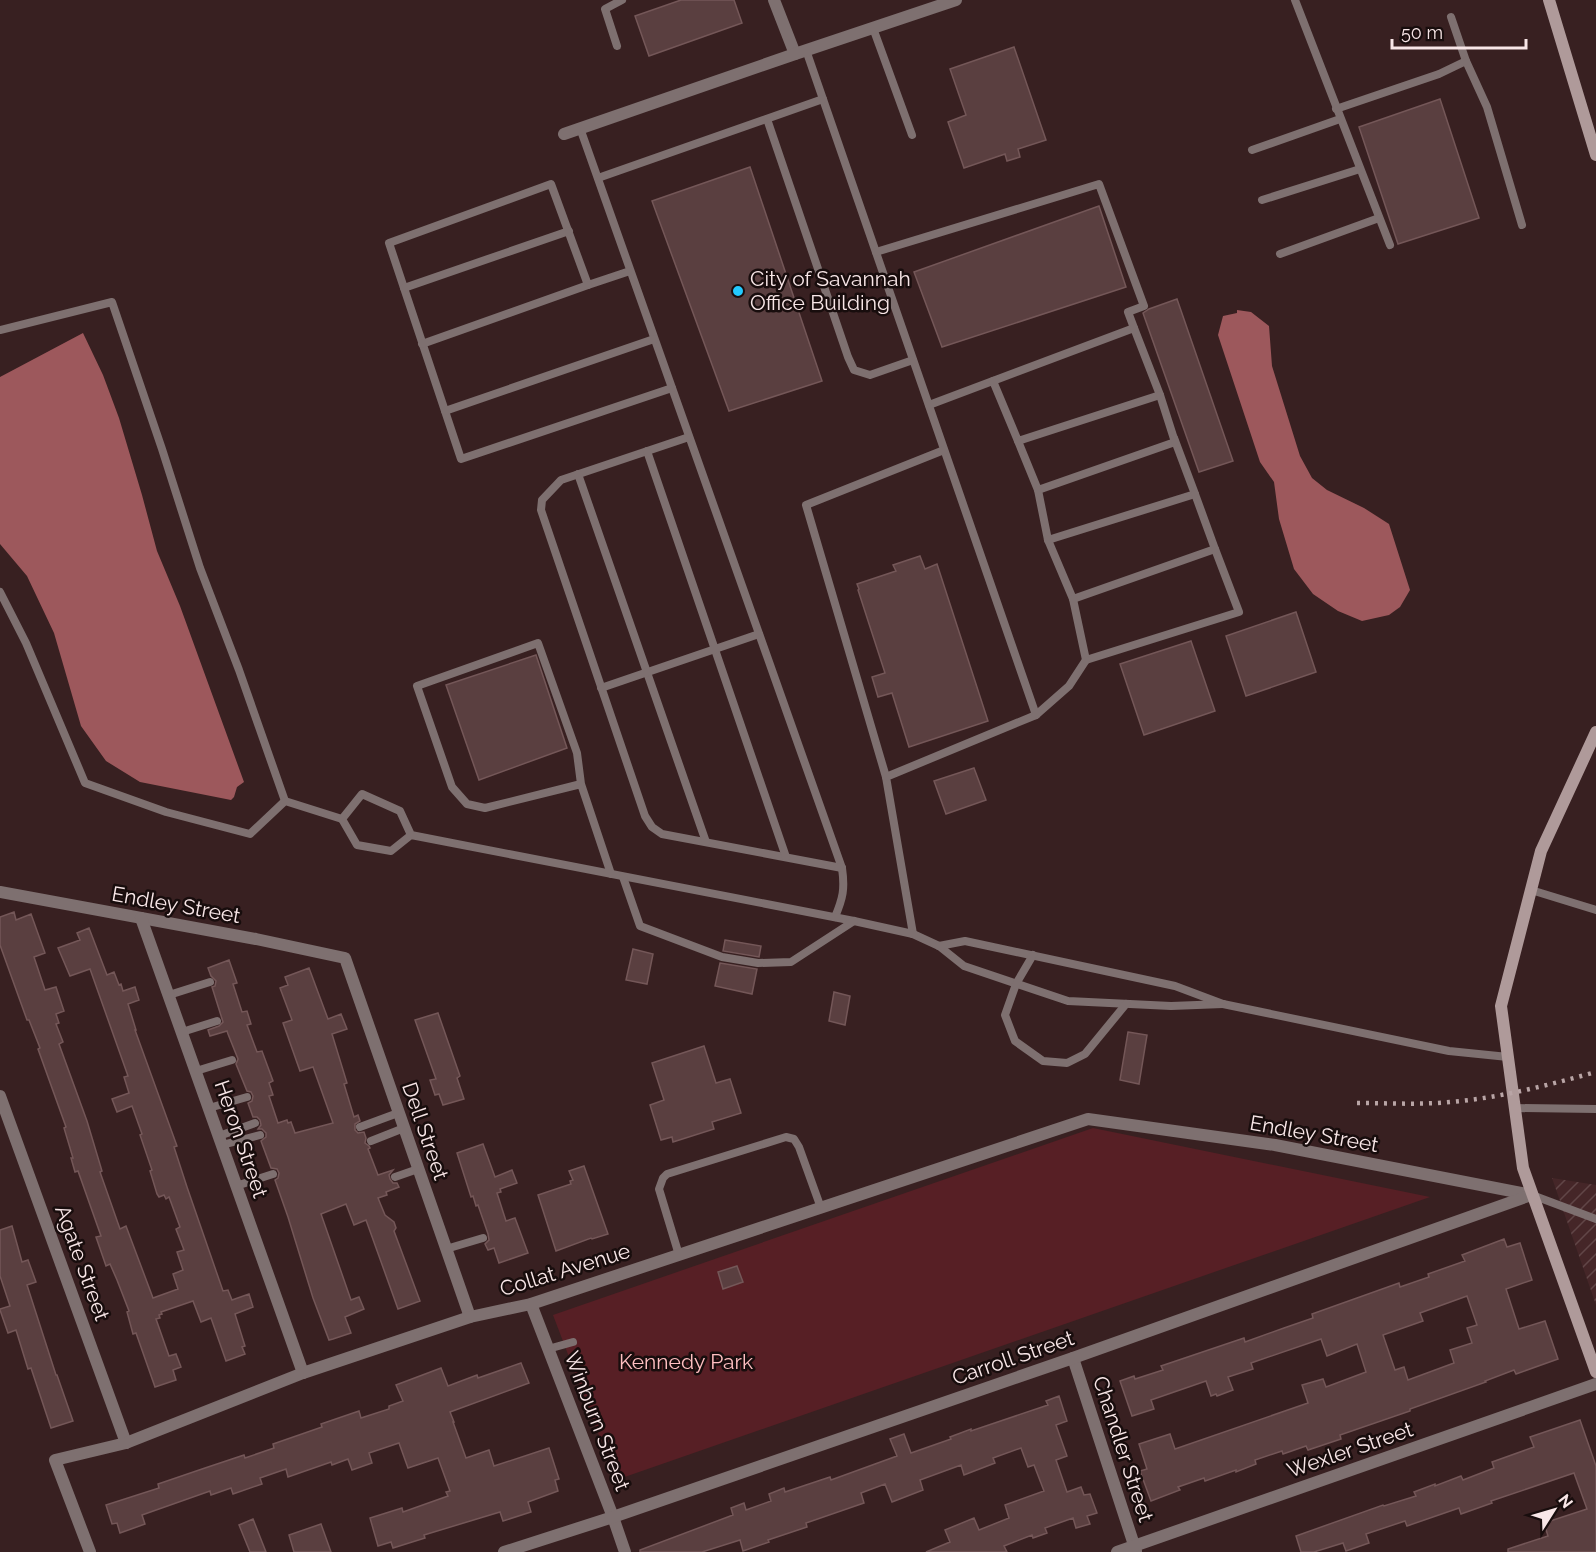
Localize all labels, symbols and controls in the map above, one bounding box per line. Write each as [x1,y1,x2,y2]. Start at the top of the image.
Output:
scale bar [1392,12,1526,50]
text: 50 m [1401,22,1443,43]
place label: City of Savannah Office Building [750,266,911,315]
marker: City of Savannah Office Building [731,284,745,298]
street label: Endley Street [110,881,242,928]
street label: Heron Street [210,1077,273,1201]
street label: Dell Street [397,1079,454,1183]
street label: Endley Street [1248,1110,1380,1157]
street label: Agate Street [50,1202,115,1324]
street label: Collat Avenue [497,1238,633,1301]
street label: Carroll Street [949,1325,1077,1390]
street label: Winburn Street [559,1348,636,1494]
park label: Kennedy Park [619,1349,753,1374]
street label: Chandler Street [1088,1373,1159,1525]
street label: Wexler Street [1284,1416,1416,1483]
north arrow [1524,1480,1584,1540]
text: N [1554,1491,1577,1512]

